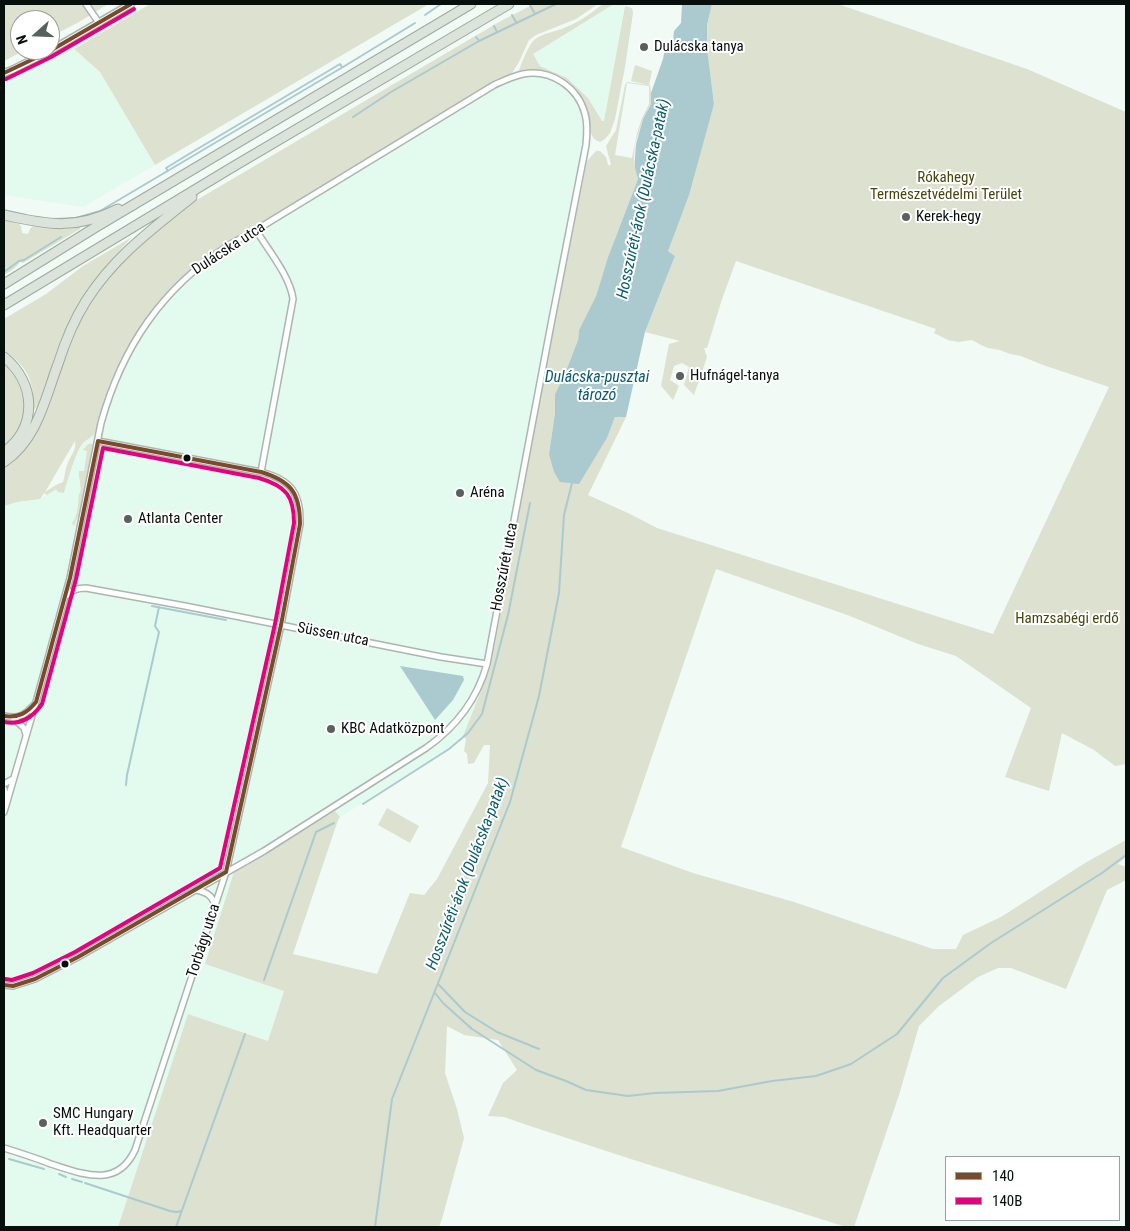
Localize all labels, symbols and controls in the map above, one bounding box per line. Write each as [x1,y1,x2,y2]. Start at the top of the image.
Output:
north arrow [10,10,60,60]
text: N [13,33,31,47]
place label: Dulácska tanya [654,38,744,56]
marker: Dulácska tanya [638,41,650,53]
water label: Hosszúréti-árok (Dulácska-patak) [613,97,675,301]
park label: Rókahegy Természetvédelmi Terület [870,169,1022,204]
place label: Kerek-hegy [916,208,981,226]
marker: Kerek-hegy [900,211,912,223]
street label: Dulácska utca [189,219,269,279]
place label: Hufnágel-tanya [690,367,780,385]
water label: Dulácska-pusztai tározó [545,368,649,406]
marker: Hufnágel-tanya [674,370,686,382]
unlabelled marker [182,453,192,463]
place label: Aréna [470,484,505,502]
marker: Aréna [454,487,466,499]
place label: Atlanta Center [138,510,223,528]
marker: Atlanta Center [122,513,134,525]
street label: Hosszúrét utca [488,521,522,613]
park label: Hamzsabégi erdő [1015,610,1119,628]
street label: Süssen utca [296,619,370,651]
place label: KBC Adatközpont [341,720,444,738]
marker: KBC Adatközpont [325,723,337,735]
water label: Hosszúréti-árok (Dulácska-patak) [422,775,514,973]
street label: Torbágy utca [184,902,224,980]
unlabelled marker [60,959,70,969]
place label: SMC Hungary Kft. Headquarter [53,1105,152,1140]
marker: SMC Hungary Kft. Headquarter [37,1117,49,1129]
legend [945,1156,1120,1221]
text: 140 [992,1167,1014,1185]
text: 140B [992,1192,1022,1210]

